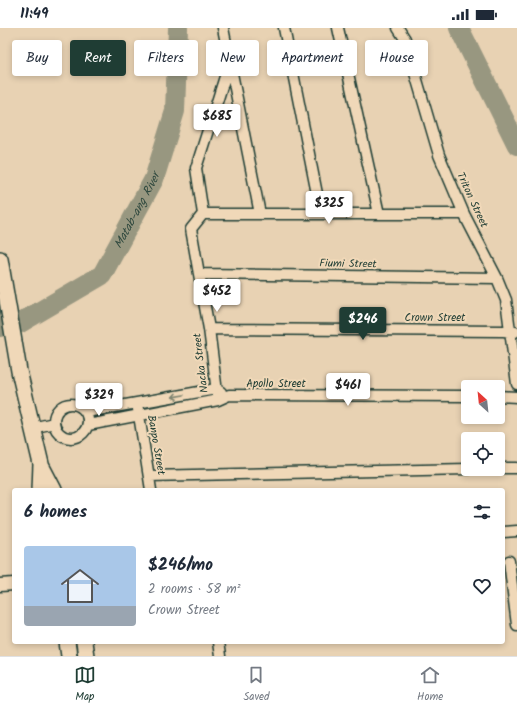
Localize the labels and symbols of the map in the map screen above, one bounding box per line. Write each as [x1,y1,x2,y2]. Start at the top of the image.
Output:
pin: $685 [193,104,241,138]
water label: Matab-ang River [109,167,166,252]
street label: Triton Street [451,169,493,231]
pin: $325 [305,191,353,225]
street label: Fiumi Street [319,255,378,274]
pin: $452 [193,279,241,313]
pin: $246 [339,307,387,341]
street label: Crown Street [405,309,466,327]
street label: Nacka Street [188,331,214,394]
pin: $461 [324,373,372,407]
street label: Apollo Street [246,375,307,393]
north arrow [461,380,505,424]
pin: $329 [75,383,123,417]
one-way arrow [172,392,185,400]
street label: Banpo Street [142,414,170,477]

